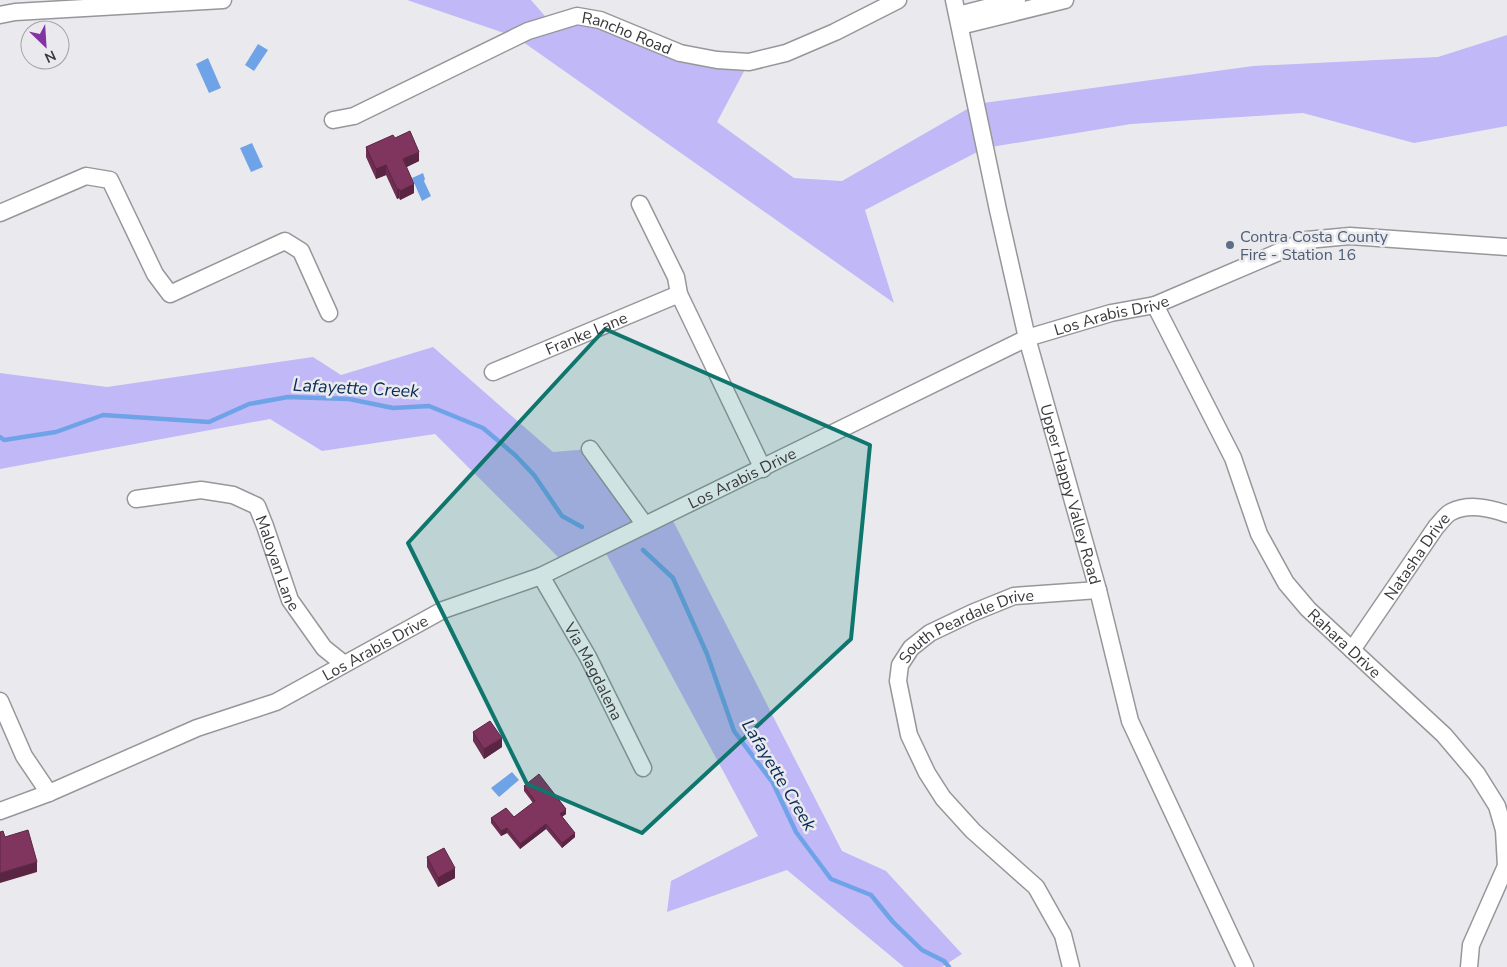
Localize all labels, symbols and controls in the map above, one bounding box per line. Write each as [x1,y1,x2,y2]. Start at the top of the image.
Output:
street label: Rancho Road [580,7,675,60]
north arrow [20,20,70,70]
text: N [42,46,59,67]
place label: Contra Costa County Fire - Station 16 [1240,226,1389,266]
marker: Contra Costa County Fire - Station 16 [1224,239,1236,251]
street label: Los Arabis Drive [1051,290,1173,341]
street label: Franke Lane [542,307,631,361]
water label: Lafayette Creek [292,373,421,403]
street label: Upper Happy Valley Road [1034,402,1106,587]
street label: Los Arabis Drive [684,443,800,514]
street label: Natasha Drive [1379,508,1455,605]
street label: Maloyan Lane [250,512,305,616]
street label: South Peardale Drive [894,585,1035,668]
street label: Rahara Drive [1302,604,1386,683]
street label: Los Arabis Drive [318,610,432,686]
street label: Via Magdalena [558,618,628,724]
water label: Lafayette Creek [736,715,822,836]

